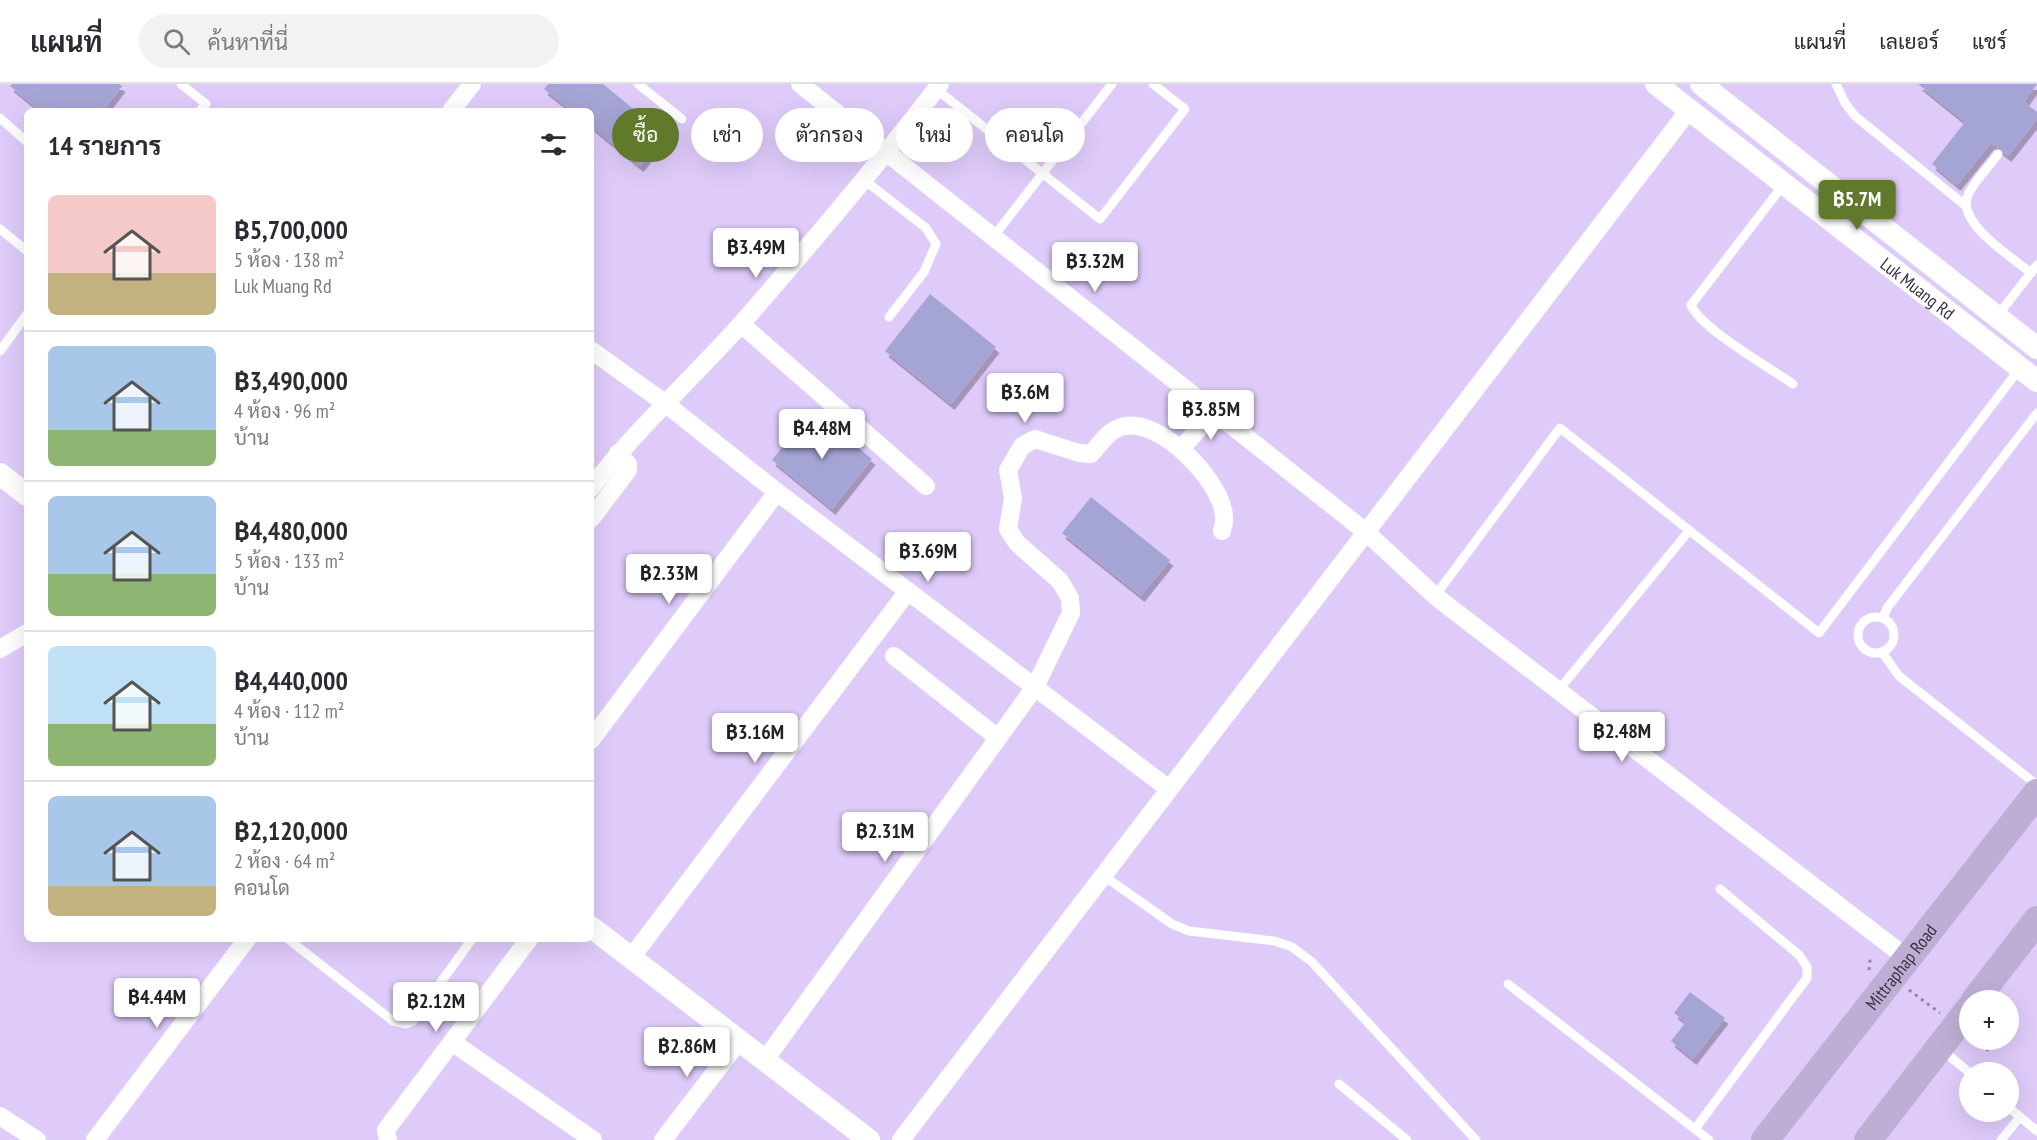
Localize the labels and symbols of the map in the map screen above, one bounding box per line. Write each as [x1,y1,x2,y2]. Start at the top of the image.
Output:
pin: ฿5.7M [1815,180,1899,231]
pin: ฿3.49M [707,228,805,279]
pin: ฿3.32M [1046,242,1144,293]
street label: Luk Muang Rd [1876,252,1960,324]
pin: ฿3.6M [983,373,1067,424]
pin: ฿3.85M [1162,390,1260,441]
pin: ฿4.48M [773,409,871,460]
pin: ฿3.69M [879,532,977,583]
pin: ฿2.33M [620,554,718,605]
pin: ฿2.48M [1573,712,1671,763]
pin: ฿3.16M [706,713,804,764]
pin: ฿2.31M [836,812,934,863]
street label: Mittraphap Road [1860,919,1941,1014]
pin: ฿4.44M [108,978,206,1029]
pin: ฿2.12M [387,982,485,1033]
pin: ฿2.86M [638,1027,736,1078]

